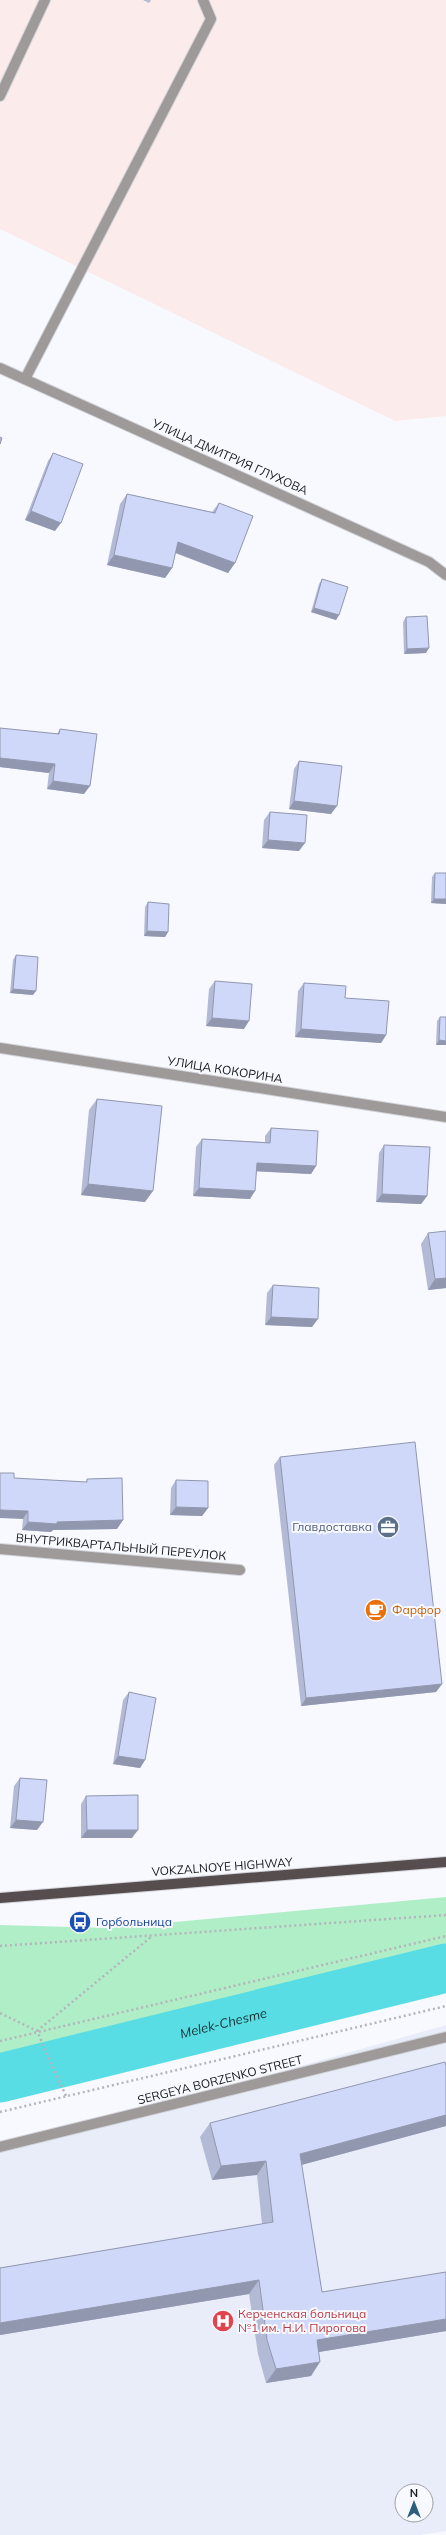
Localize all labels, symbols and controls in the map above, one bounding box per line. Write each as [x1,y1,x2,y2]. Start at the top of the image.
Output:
street label: УЛИЦА ДМИТРИЯ ГЛУХОВА [149,415,311,498]
street label: УЛИЦА КОКОРИНА [165,1053,284,1086]
office icon: Главдоставка [375,1514,401,1540]
place label: Главдоставка [292,1519,372,1534]
street label: ВНУТРИКВАРТАЛЬНЫЙ ПЕРЕУЛОК [15,1530,227,1563]
cafe icon: Фарфор [363,1597,389,1623]
place label: Фарфор [392,1602,441,1617]
street label: VOKZALNOYE HIGHWAY [151,1854,294,1879]
bus stop icon: Горбольница [67,1909,93,1935]
place label: Горбольница [96,1914,172,1929]
water label: Melek-Chesme [178,2005,268,2041]
street label: SERGEYA BORZENKO STREET [136,2052,305,2107]
place label: Керченская больница №1 им. Н.И. Пирогова [238,2306,366,2335]
hospital icon: Керченская больница №1 им. Н.И. Пирогова [210,2308,236,2334]
north arrow [394,2483,434,2523]
text: N [410,2486,418,2500]

